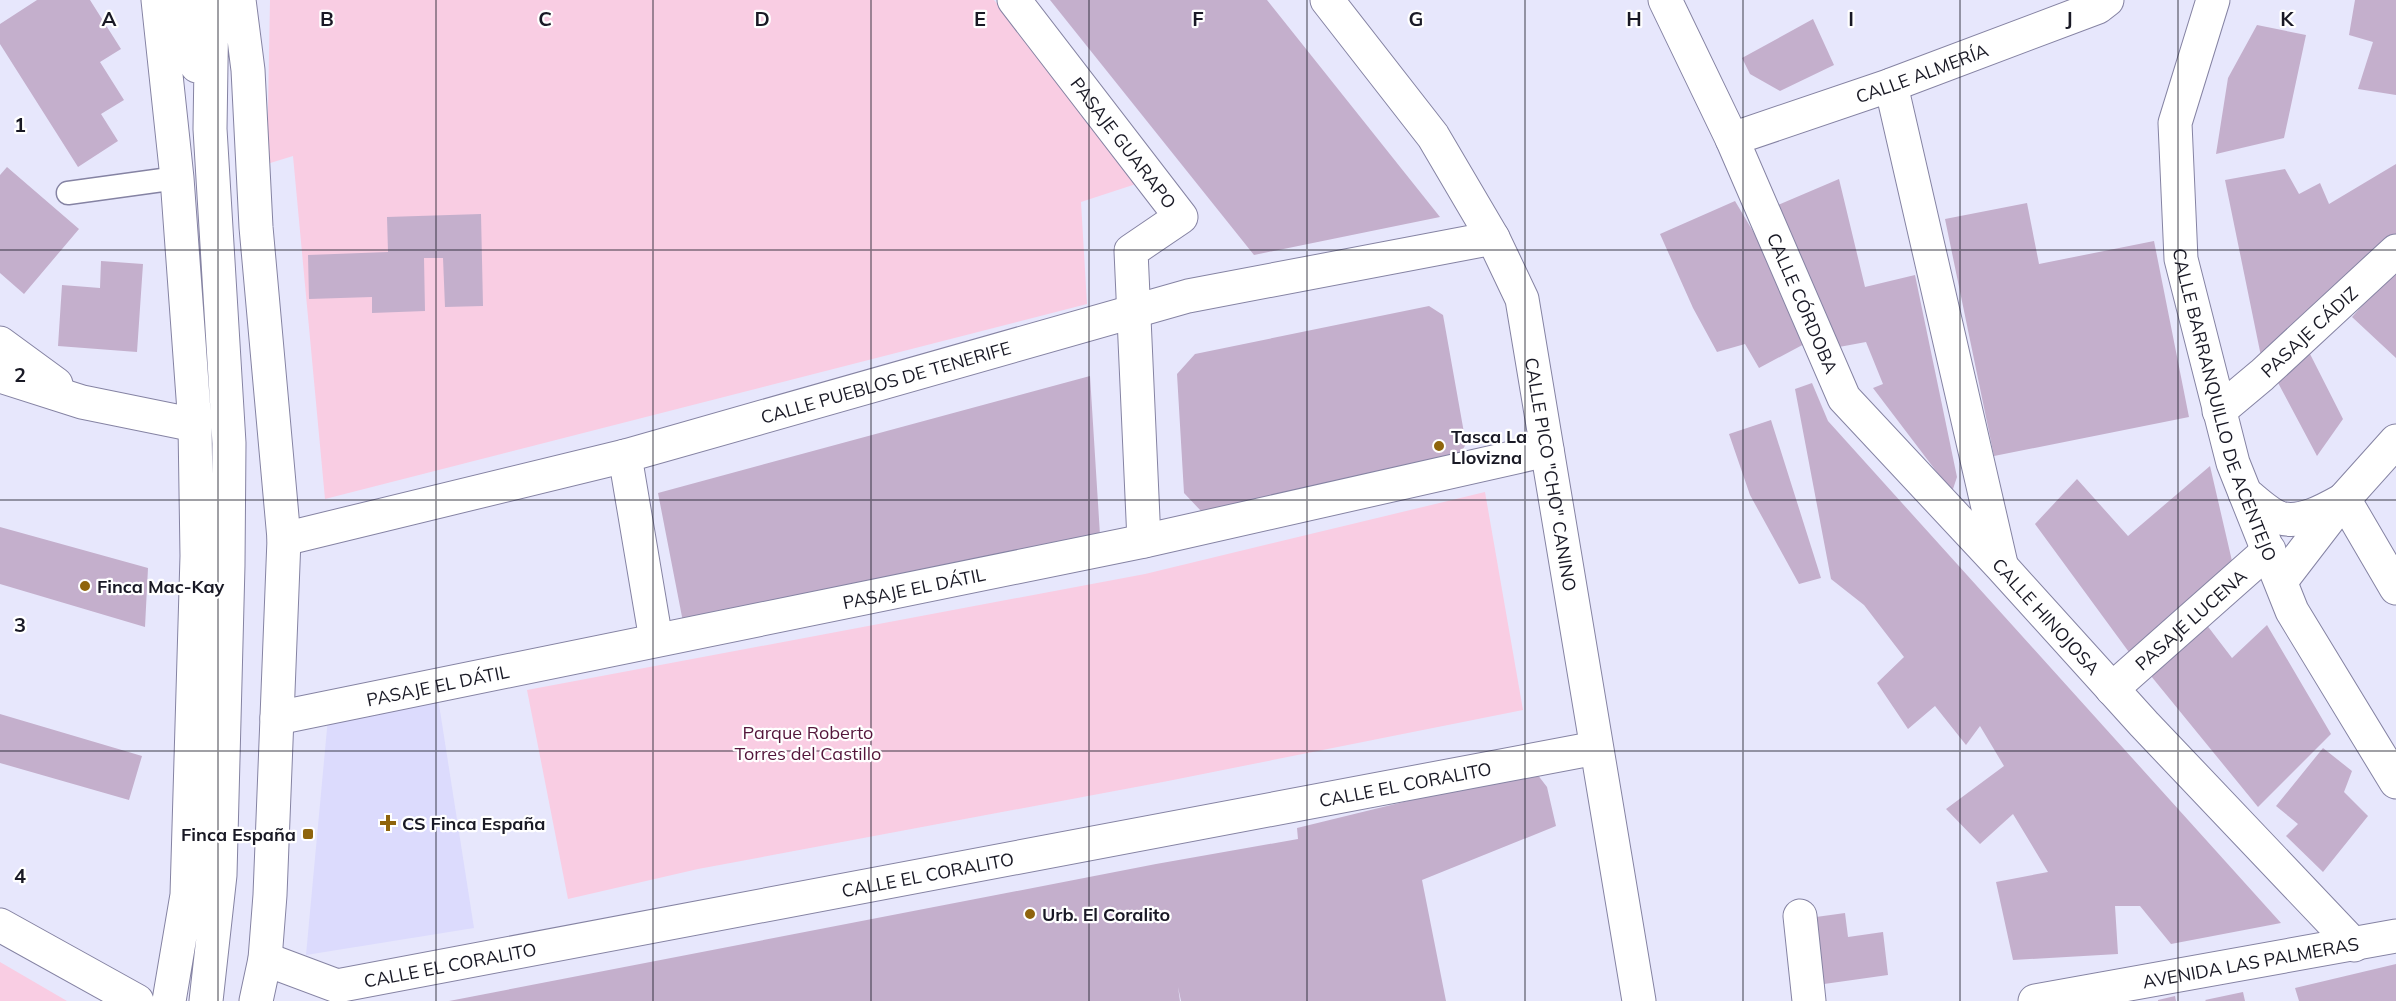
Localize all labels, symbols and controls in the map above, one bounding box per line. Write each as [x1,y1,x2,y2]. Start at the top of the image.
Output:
text: A [102,6,117,31]
text: B [320,6,334,31]
text: C [538,6,552,31]
text: D [754,6,770,31]
text: E [974,6,986,31]
text: F [1192,6,1204,31]
text: G [1409,6,1423,31]
text: H [1626,6,1642,31]
text: I [1848,6,1854,31]
text: J [2065,6,2073,31]
text: K [2280,6,2294,31]
street label: CALLE ALMERÍA [1853,38,1991,108]
street label: PASAJE GUARAPO [1066,72,1182,213]
text: 1 [14,112,26,137]
street label: CALLE CÓRDOBA [1762,229,1843,377]
street label: CALLE BARRANQUILLO DE ACENTEJO [2169,248,2282,564]
street label: PASAJE CÁDIZ [2256,281,2362,382]
street label: CALLE PUEBLOS DE TENERIFE [758,335,1013,428]
street label: CALLE PICO "CHO" CANINO [1520,356,1582,593]
text: 2 [14,362,26,387]
place label: Tasca La Llovizna [1451,425,1527,469]
marker: Tasca La Llovizna [1432,439,1446,453]
street label: CALLE HINOJOSA [1988,553,2105,679]
street label: PASAJE EL DÁTIL [840,562,987,614]
street label: PASAJE LUCENA [2130,564,2251,675]
place label: Finca Mac-Kay [97,575,225,598]
marker: Finca Mac-Kay [78,579,92,593]
text: 3 [14,612,26,637]
street label: PASAJE EL DÁTIL [364,659,511,711]
park label: Parque Roberto Torres del Castillo [735,721,881,765]
street label: CALLE EL CORALITO [1317,757,1493,812]
place label: CS Finca España [402,812,546,835]
marker: CS Finca España [379,814,397,832]
place label: Finca España [181,823,296,846]
marker: Finca España [301,827,315,841]
street label: CALLE EL CORALITO [839,847,1016,902]
text: 4 [14,863,26,888]
place label: Urb. El Coralito [1042,903,1170,926]
marker: Urb. El Coralito [1023,907,1037,921]
street label: AVENIDA LAS PALMERAS [2141,931,2361,993]
street label: CALLE EL CORALITO [362,937,538,992]

